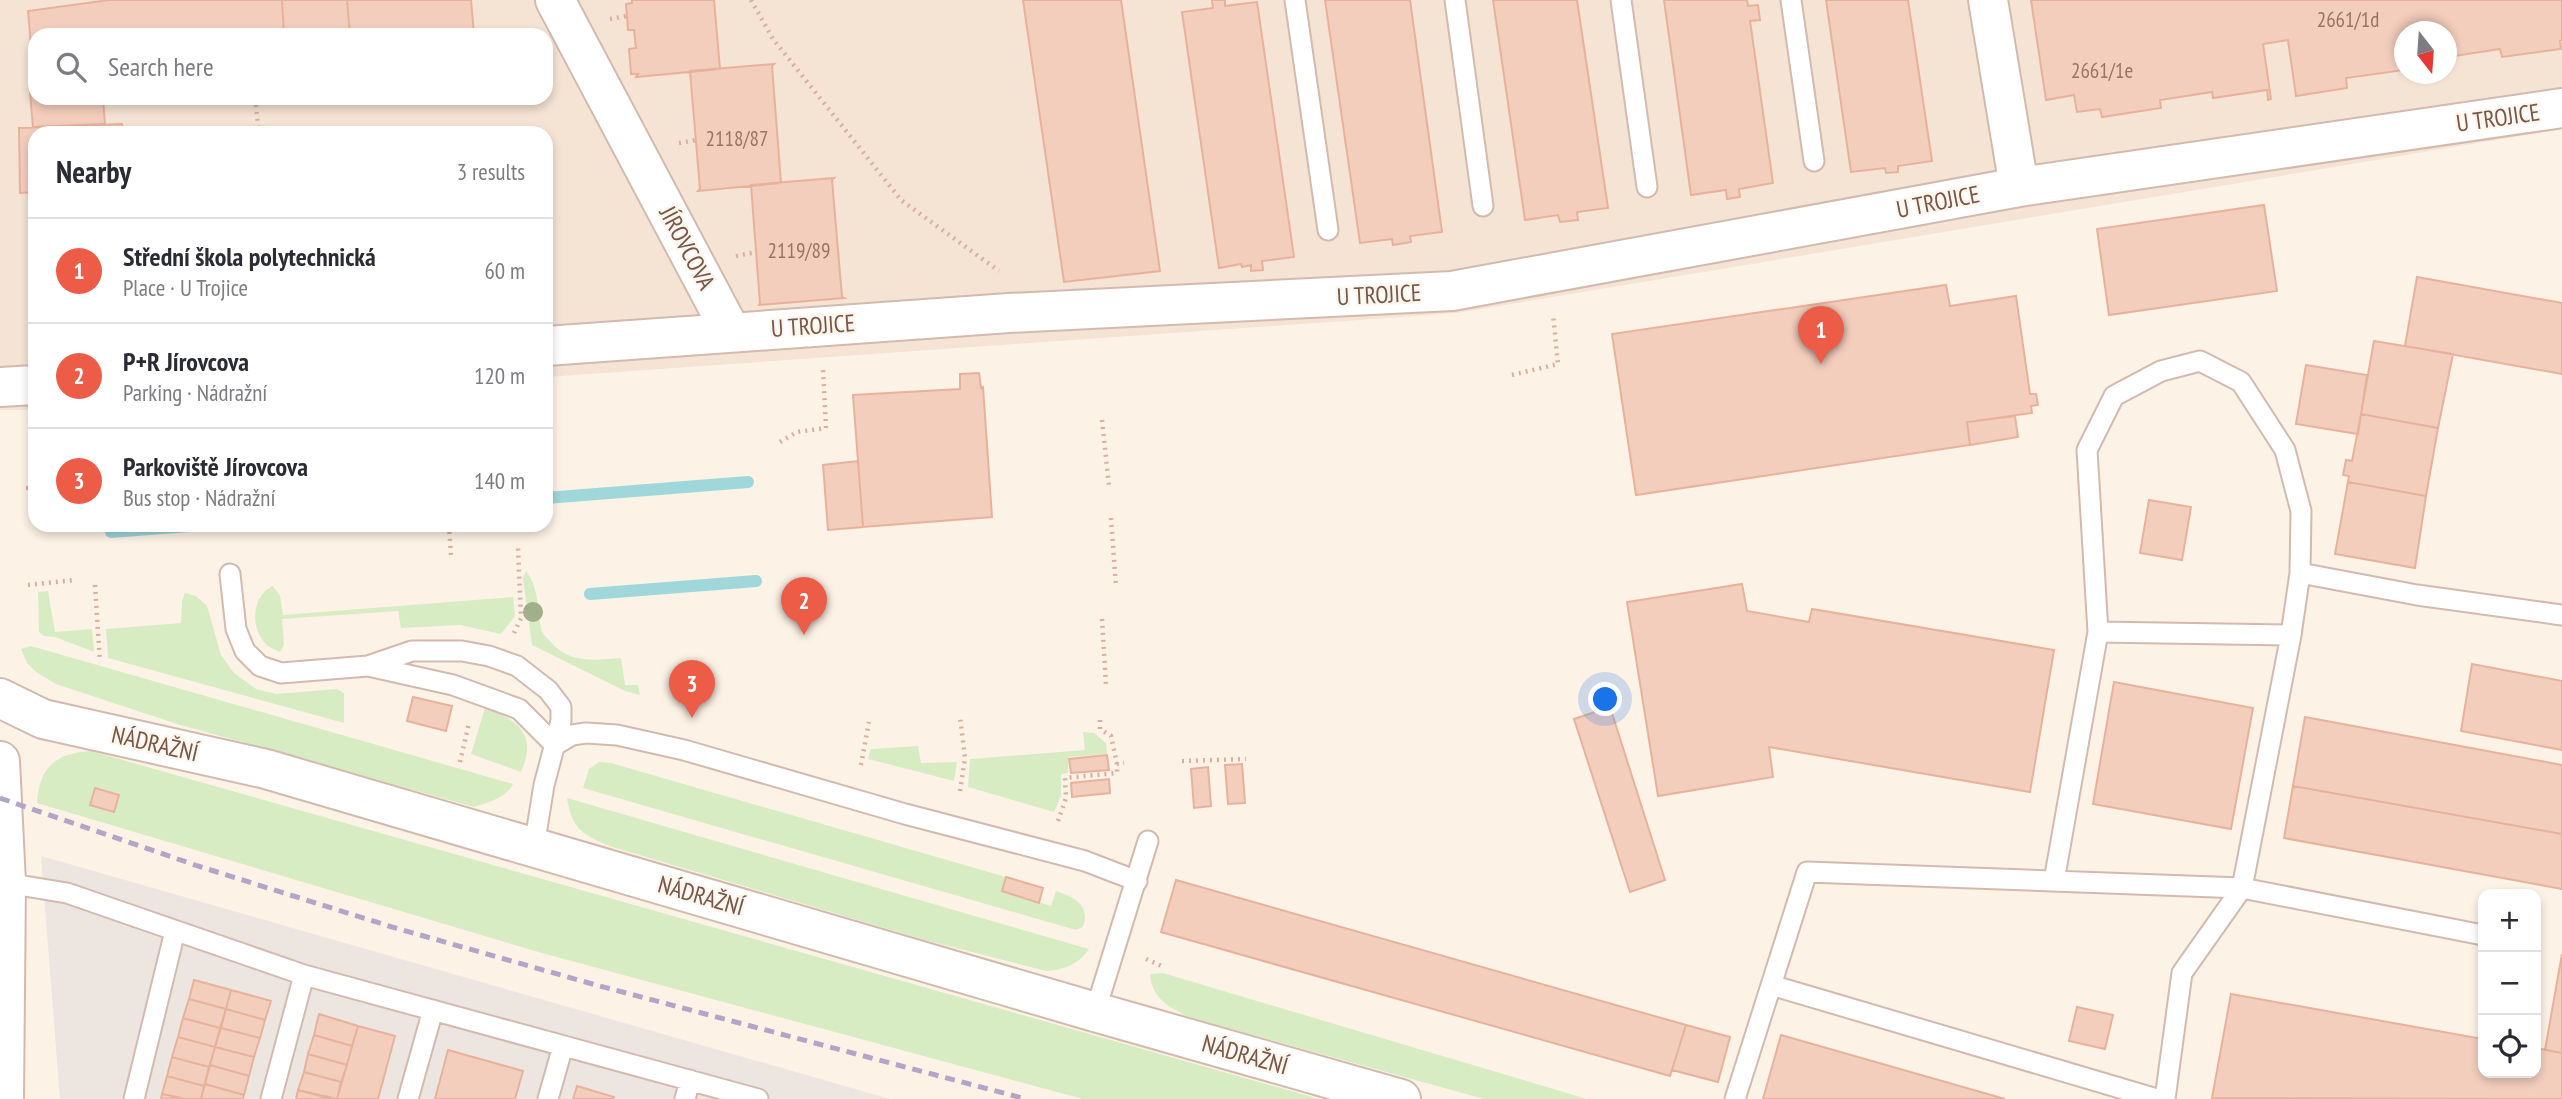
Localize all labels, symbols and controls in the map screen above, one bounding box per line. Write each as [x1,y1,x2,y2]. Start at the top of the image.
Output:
house number: 2661/1d [2317,6,2379,33]
north arrow [2394,21,2457,84]
search box [28,28,553,105]
icon: search [52,48,90,86]
text: Search here [108,50,214,83]
house number: 2661/1e [2071,57,2133,84]
street label: U TROJICE [2454,96,2542,139]
house number: 2118/87 [706,125,768,152]
text: Nearby [56,152,131,191]
text: 3 results [457,157,525,186]
street label: U TROJICE [1894,178,1982,225]
street label: JÍROVCOVA [652,200,723,295]
house number: 2119/89 [768,237,830,264]
text: Střední škola polytechnická [123,240,376,273]
text: 1 [74,256,85,285]
text: 60 m [484,256,525,285]
text: Place · U Trojice [123,273,248,302]
street label: U TROJICE [1336,277,1422,312]
pin: 1 [1798,306,1844,364]
street label: U TROJICE [770,307,856,344]
text: P+R Jírovcova [123,345,249,378]
text: 2 [74,361,85,390]
text: 120 m [474,361,525,390]
text: Parking · Nádražní [123,378,267,407]
text: Parkoviště Jírovcova [123,450,308,483]
text: 3 [74,466,85,495]
text: 140 m [474,466,525,495]
text: Bus stop · Nádražní [123,483,275,512]
pin: 2 [781,577,827,635]
pin: 3 [669,660,715,718]
your location [1588,682,1622,716]
street label: NÁDRAŽNÍ [109,719,202,769]
street label: NÁDRAŽNÍ [655,869,748,923]
map controls [2478,889,2541,1078]
button: + [2478,889,2541,952]
button: − [2478,952,2541,1015]
button: locate [2478,1015,2541,1078]
street label: NÁDRAŽNÍ [1199,1028,1292,1082]

